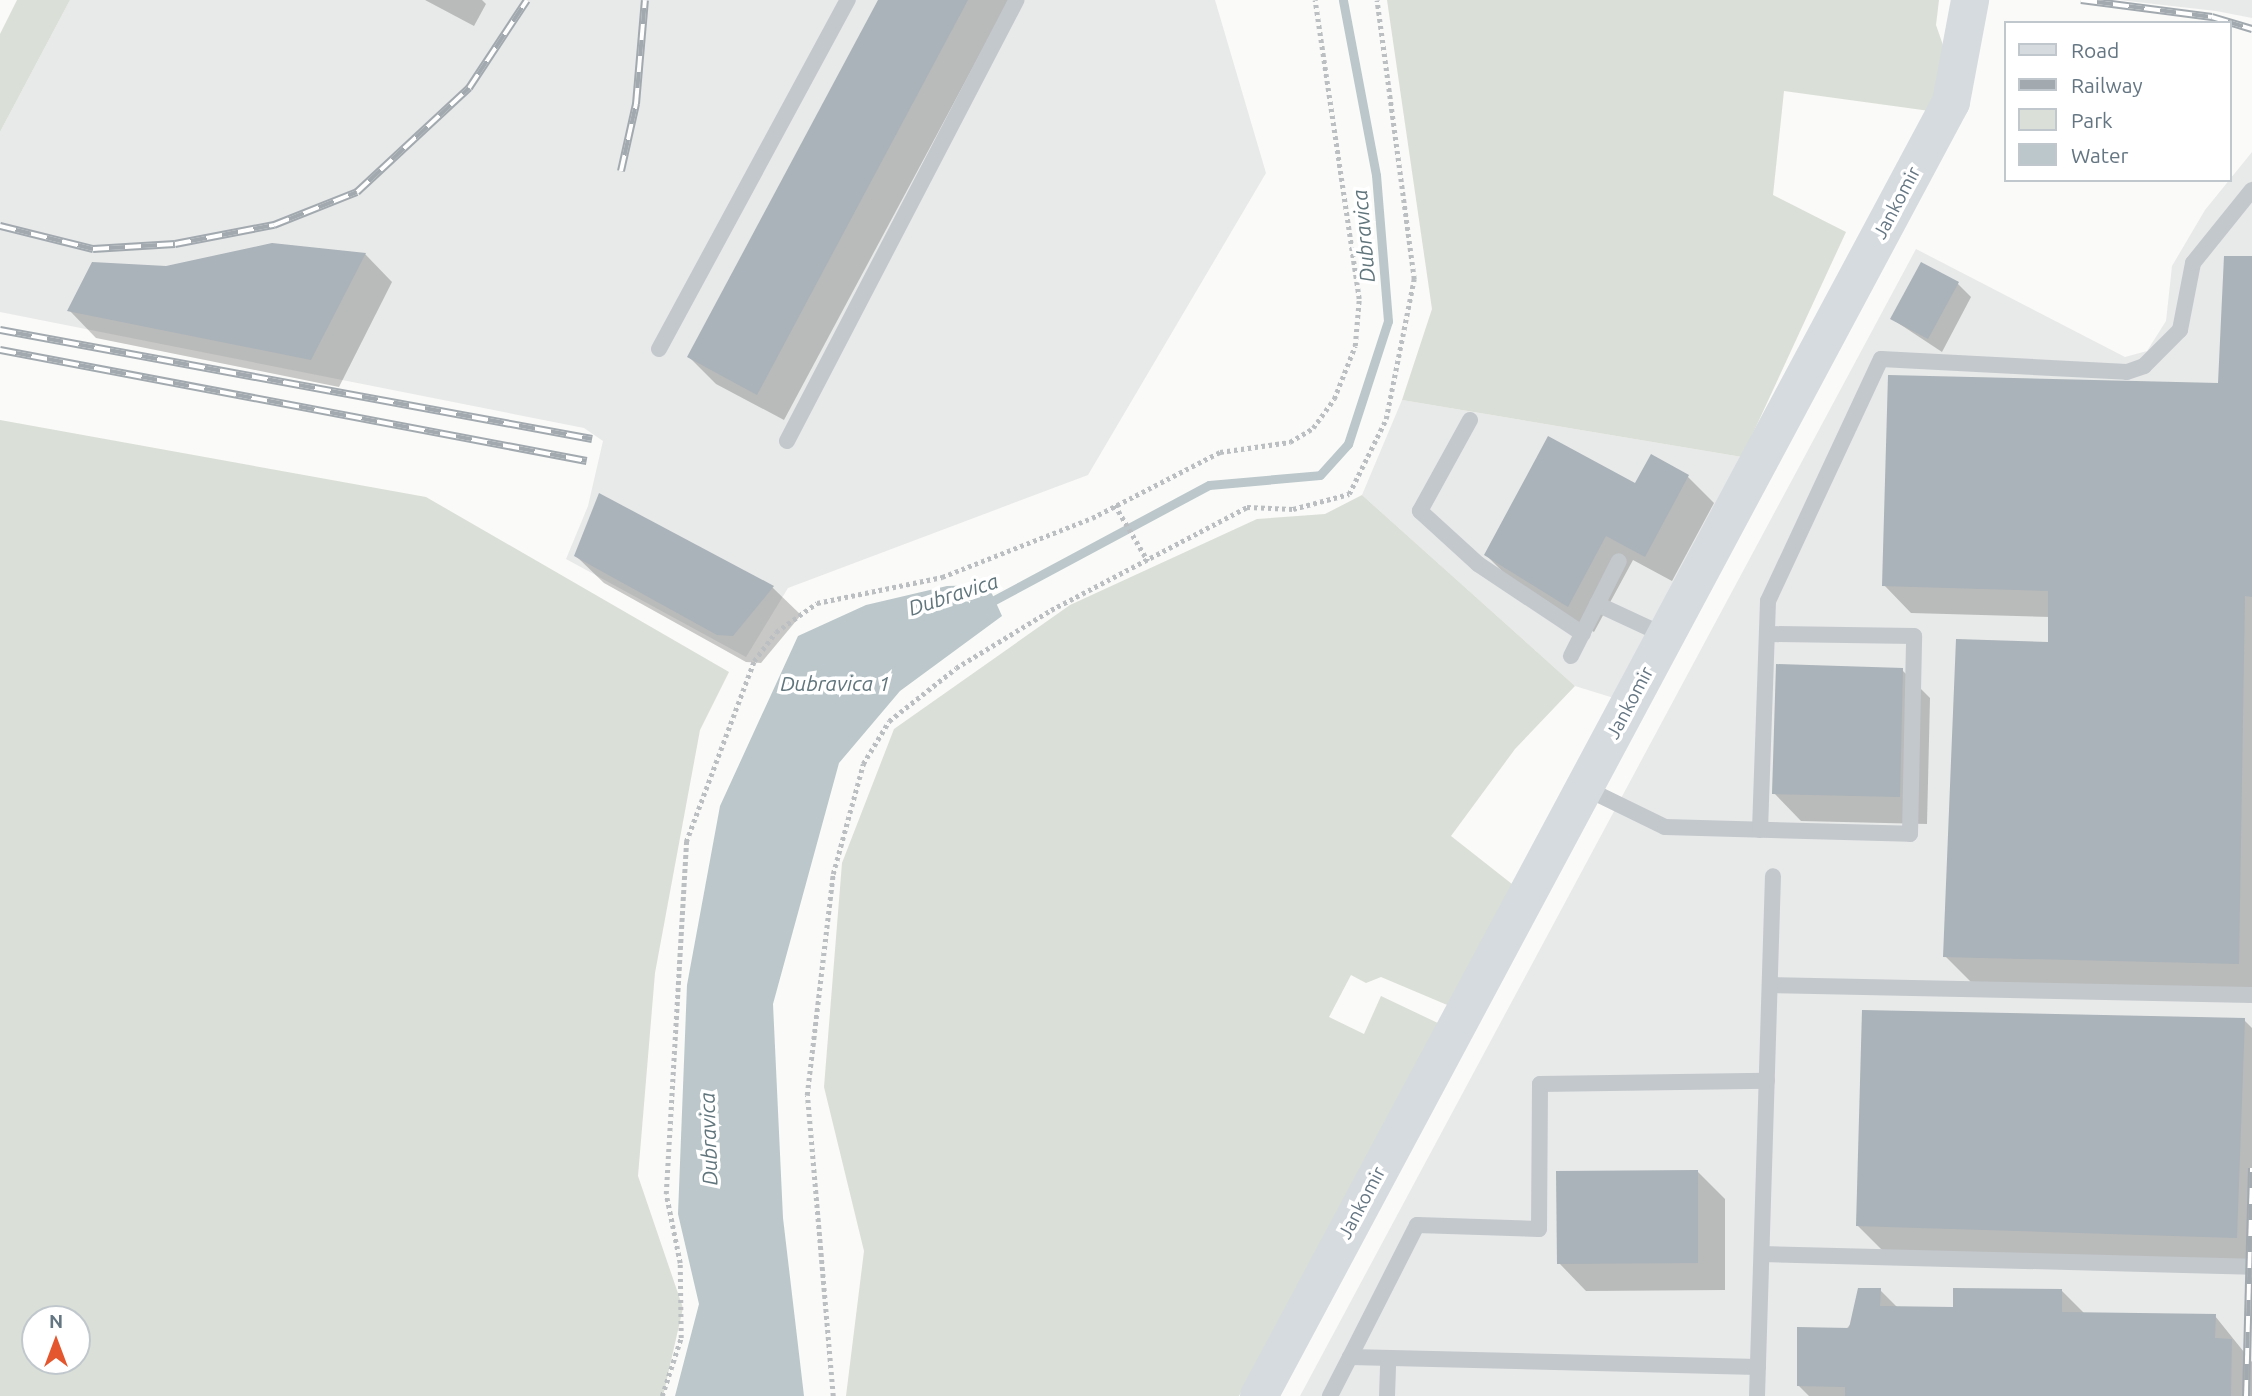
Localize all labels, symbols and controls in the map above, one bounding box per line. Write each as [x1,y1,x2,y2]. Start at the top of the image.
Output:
legend [2004,21,2231,182]
text: Road [2071,38,2119,62]
text: Railway [2071,73,2143,97]
text: Park [2071,108,2113,132]
text: Water [2071,143,2129,167]
street label: Jankomir [1869,163,1925,243]
water label: Dubravica [1346,189,1380,283]
water label: Dubravica [905,568,1001,620]
street label: Jankomir [1602,663,1658,743]
water label: Dubravica 1 [780,670,890,696]
water label: Dubravica [694,1092,722,1186]
street label: Jankomir [1334,1163,1390,1243]
north arrow [21,1305,91,1375]
text: N [49,1310,63,1332]

